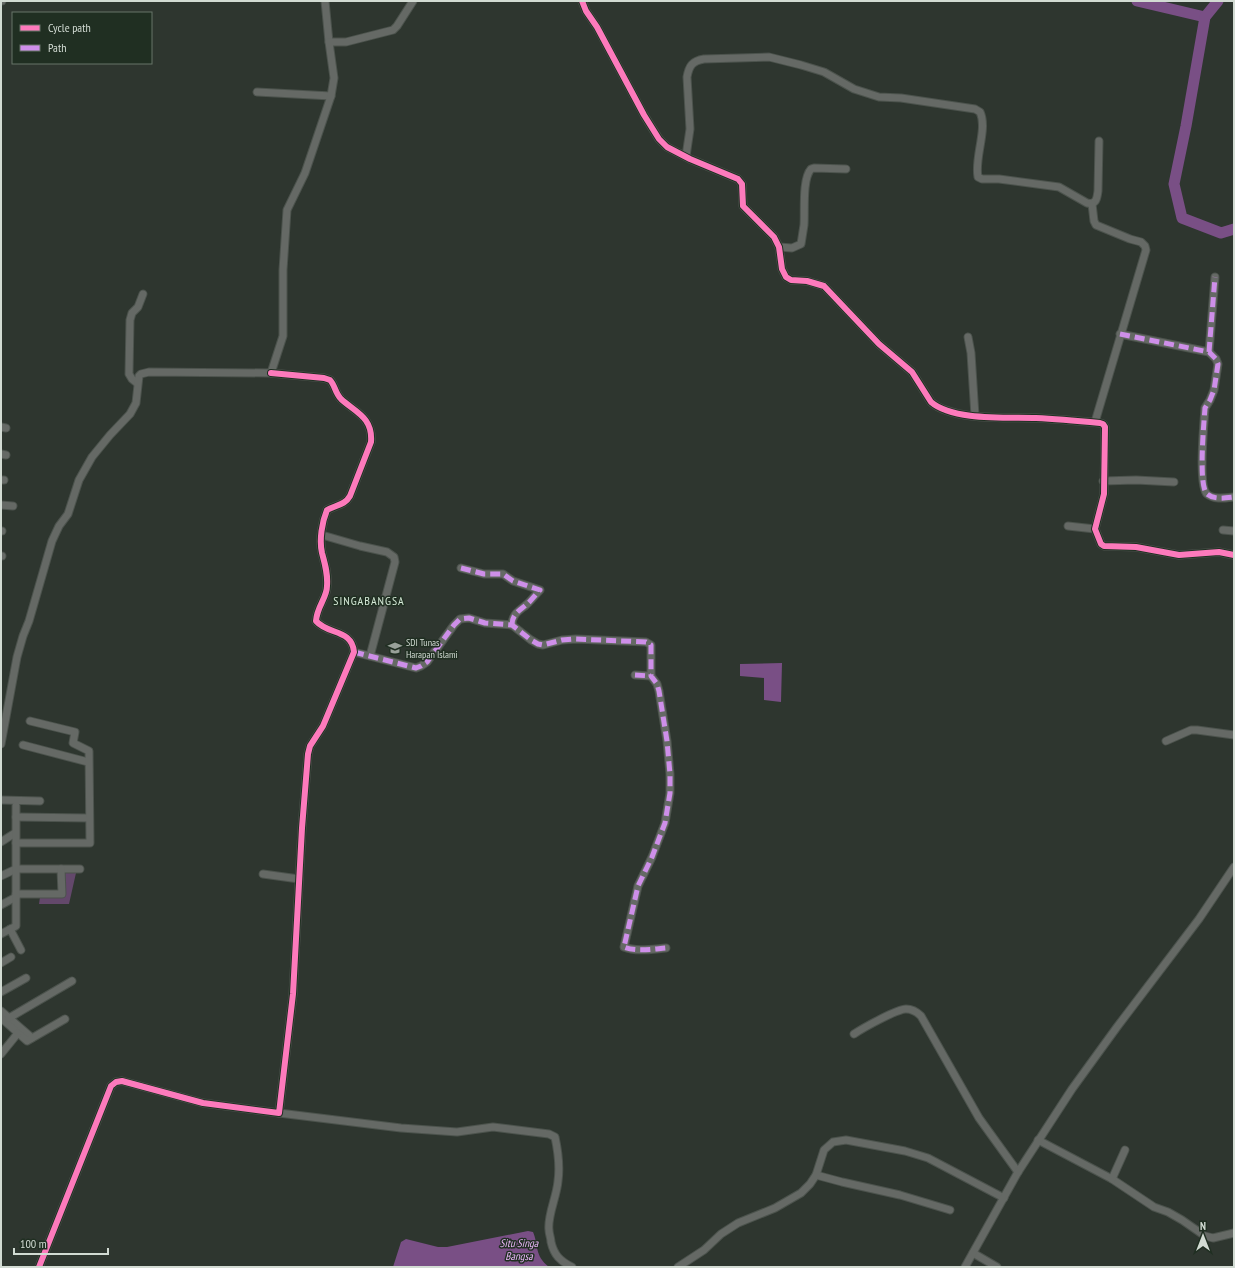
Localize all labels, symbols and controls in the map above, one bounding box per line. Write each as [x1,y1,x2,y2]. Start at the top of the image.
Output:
legend [12,12,152,64]
text: Cycle path [48,20,91,35]
text: Path [48,40,66,55]
district label: SINGABANGSA [333,593,405,608]
place label: SDI Tunas Harapan Islami [406,636,458,661]
school or university icon: SDI Tunas Harapan Islami [387,640,403,656]
north arrow [1183,1216,1223,1256]
text: N [1200,1219,1206,1233]
scale bar [14,1230,108,1256]
text: 100 m [20,1236,47,1251]
water label: Situ Singa Bangsa [500,1236,539,1263]

